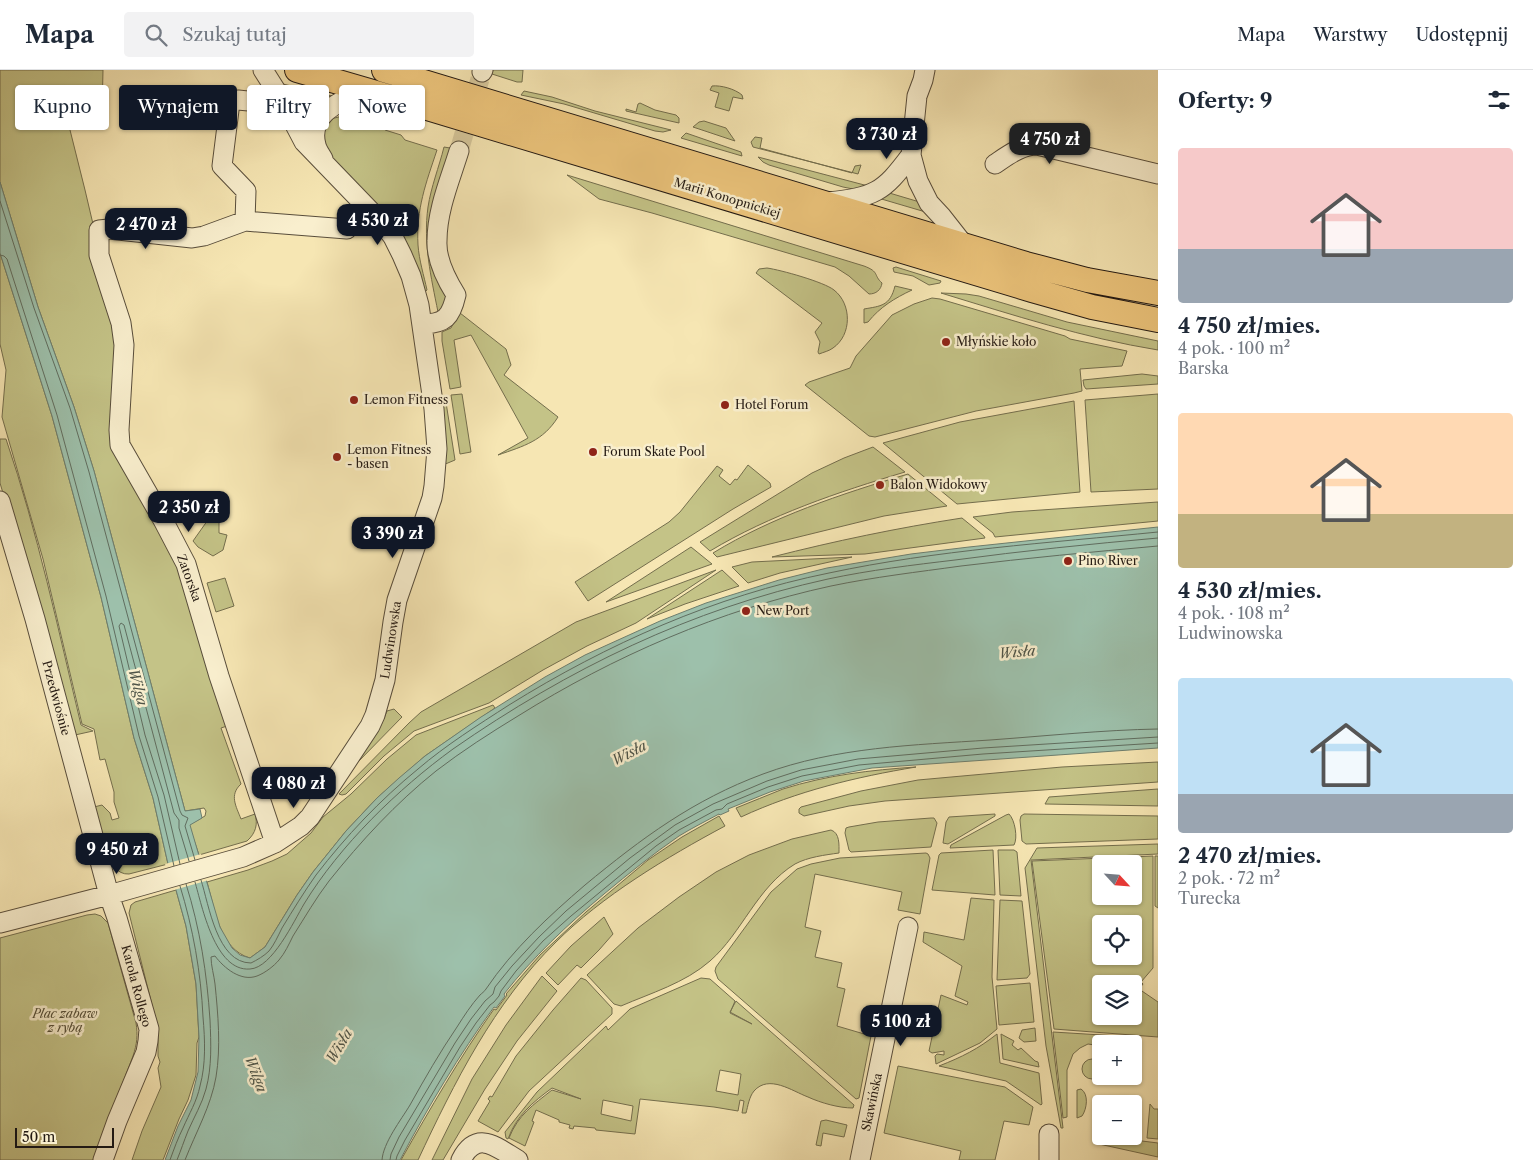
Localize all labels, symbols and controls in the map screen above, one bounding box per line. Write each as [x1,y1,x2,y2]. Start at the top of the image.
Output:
search box [124,12,474,57]
text: Mapa [25,20,94,49]
icon: search [142,21,170,49]
text: Szukaj tutaj [182,23,287,46]
text: Mapa [1237,24,1285,46]
text: Warstwy [1313,24,1387,46]
text: Udostępnij [1415,24,1508,46]
chip: Kupno [15,85,109,130]
chip: Wynajem [119,85,237,130]
chip: Filtry [247,85,329,130]
chip: Nowe [339,85,425,130]
icon: filters [1485,86,1513,114]
text: Oferty: 9 [1178,88,1273,113]
pin: 3 730 zł [835,118,939,160]
pin: 4 750 zł [998,122,1102,165]
text: 3 730 zł [857,124,917,144]
text: 4 750 zł [1020,129,1080,149]
street label: Marii Konopnickiej [672,174,782,221]
icon: home [1301,180,1391,270]
pin: 4 530 zł [326,204,430,246]
pin: 2 470 zł [94,208,198,250]
text: 4 530 zł [348,210,408,230]
text: 2 470 zł [116,214,176,234]
text: 4 750 zł/mies. [1178,313,1320,338]
place label: Młyńskie koło [956,334,1036,349]
marker: Młyńskie koło [940,336,952,348]
text: 4 pok. · 100 m² [1178,338,1290,358]
text: Barska [1178,358,1229,378]
place label: Lemon Fitness [364,392,448,407]
marker: Lemon Fitness [348,394,360,406]
place label: Hotel Forum [735,397,808,412]
marker: Hotel Forum [719,399,731,411]
place label: Lemon Fitness - basen [347,442,431,471]
place label: Forum Skate Pool [603,444,705,459]
icon: home [1301,445,1391,535]
marker: Forum Skate Pool [587,446,599,458]
marker: Lemon Fitness - basen [331,451,343,463]
place label: Balon Widokowy [890,477,988,492]
marker: Balon Widokowy [874,479,886,491]
pin: 2 350 zł [137,490,241,533]
text: 2 350 zł [159,497,219,517]
pin: 3 390 zł [341,516,445,559]
text: 3 390 zł [363,523,423,543]
street label: Zatorska [174,552,205,604]
place label: Pino River [1078,553,1138,568]
marker: Pino River [1062,555,1074,567]
text: 4 530 zł/mies. [1178,578,1322,603]
street label: Ludwinowska [377,599,404,680]
place label: New Port [756,603,810,618]
text: 4 pok. · 108 m² [1178,603,1290,623]
marker: New Port [740,605,752,617]
text: Ludwinowska [1178,623,1283,643]
water label: Wisła [998,641,1037,663]
street label: Przedwiośnie [39,659,74,737]
water label: Wilga [124,666,152,708]
icon: home [1301,710,1391,800]
water label: Wisła [608,736,650,769]
pin: 4 080 zł [242,766,346,809]
text: 4 080 zł [263,773,325,793]
pin: 9 450 zł [65,832,169,875]
text: 9 450 zł [87,839,147,859]
text: 2 470 zł/mies. [1178,843,1321,868]
north arrow [1092,855,1142,905]
map controls [1092,855,1142,1145]
text: 2 pok. · 72 m² [1178,868,1280,888]
text: Turecka [1178,888,1241,908]
button: locate [1092,915,1142,965]
street label: Karola Rollego [118,943,155,1029]
button: layers [1092,975,1142,1025]
pin: 5 100 zł [849,1004,953,1047]
park label: Plac zabaw z rybą [32,1006,98,1035]
text: 5 100 zł [871,1011,931,1031]
water label: Wisła [322,1025,357,1066]
button: + [1092,1035,1142,1085]
water label: Wilga [241,1053,271,1095]
street label: Skawińska [858,1071,885,1132]
button: − [1092,1095,1142,1145]
scale bar [15,1125,114,1148]
text: 50 m [22,1128,55,1146]

